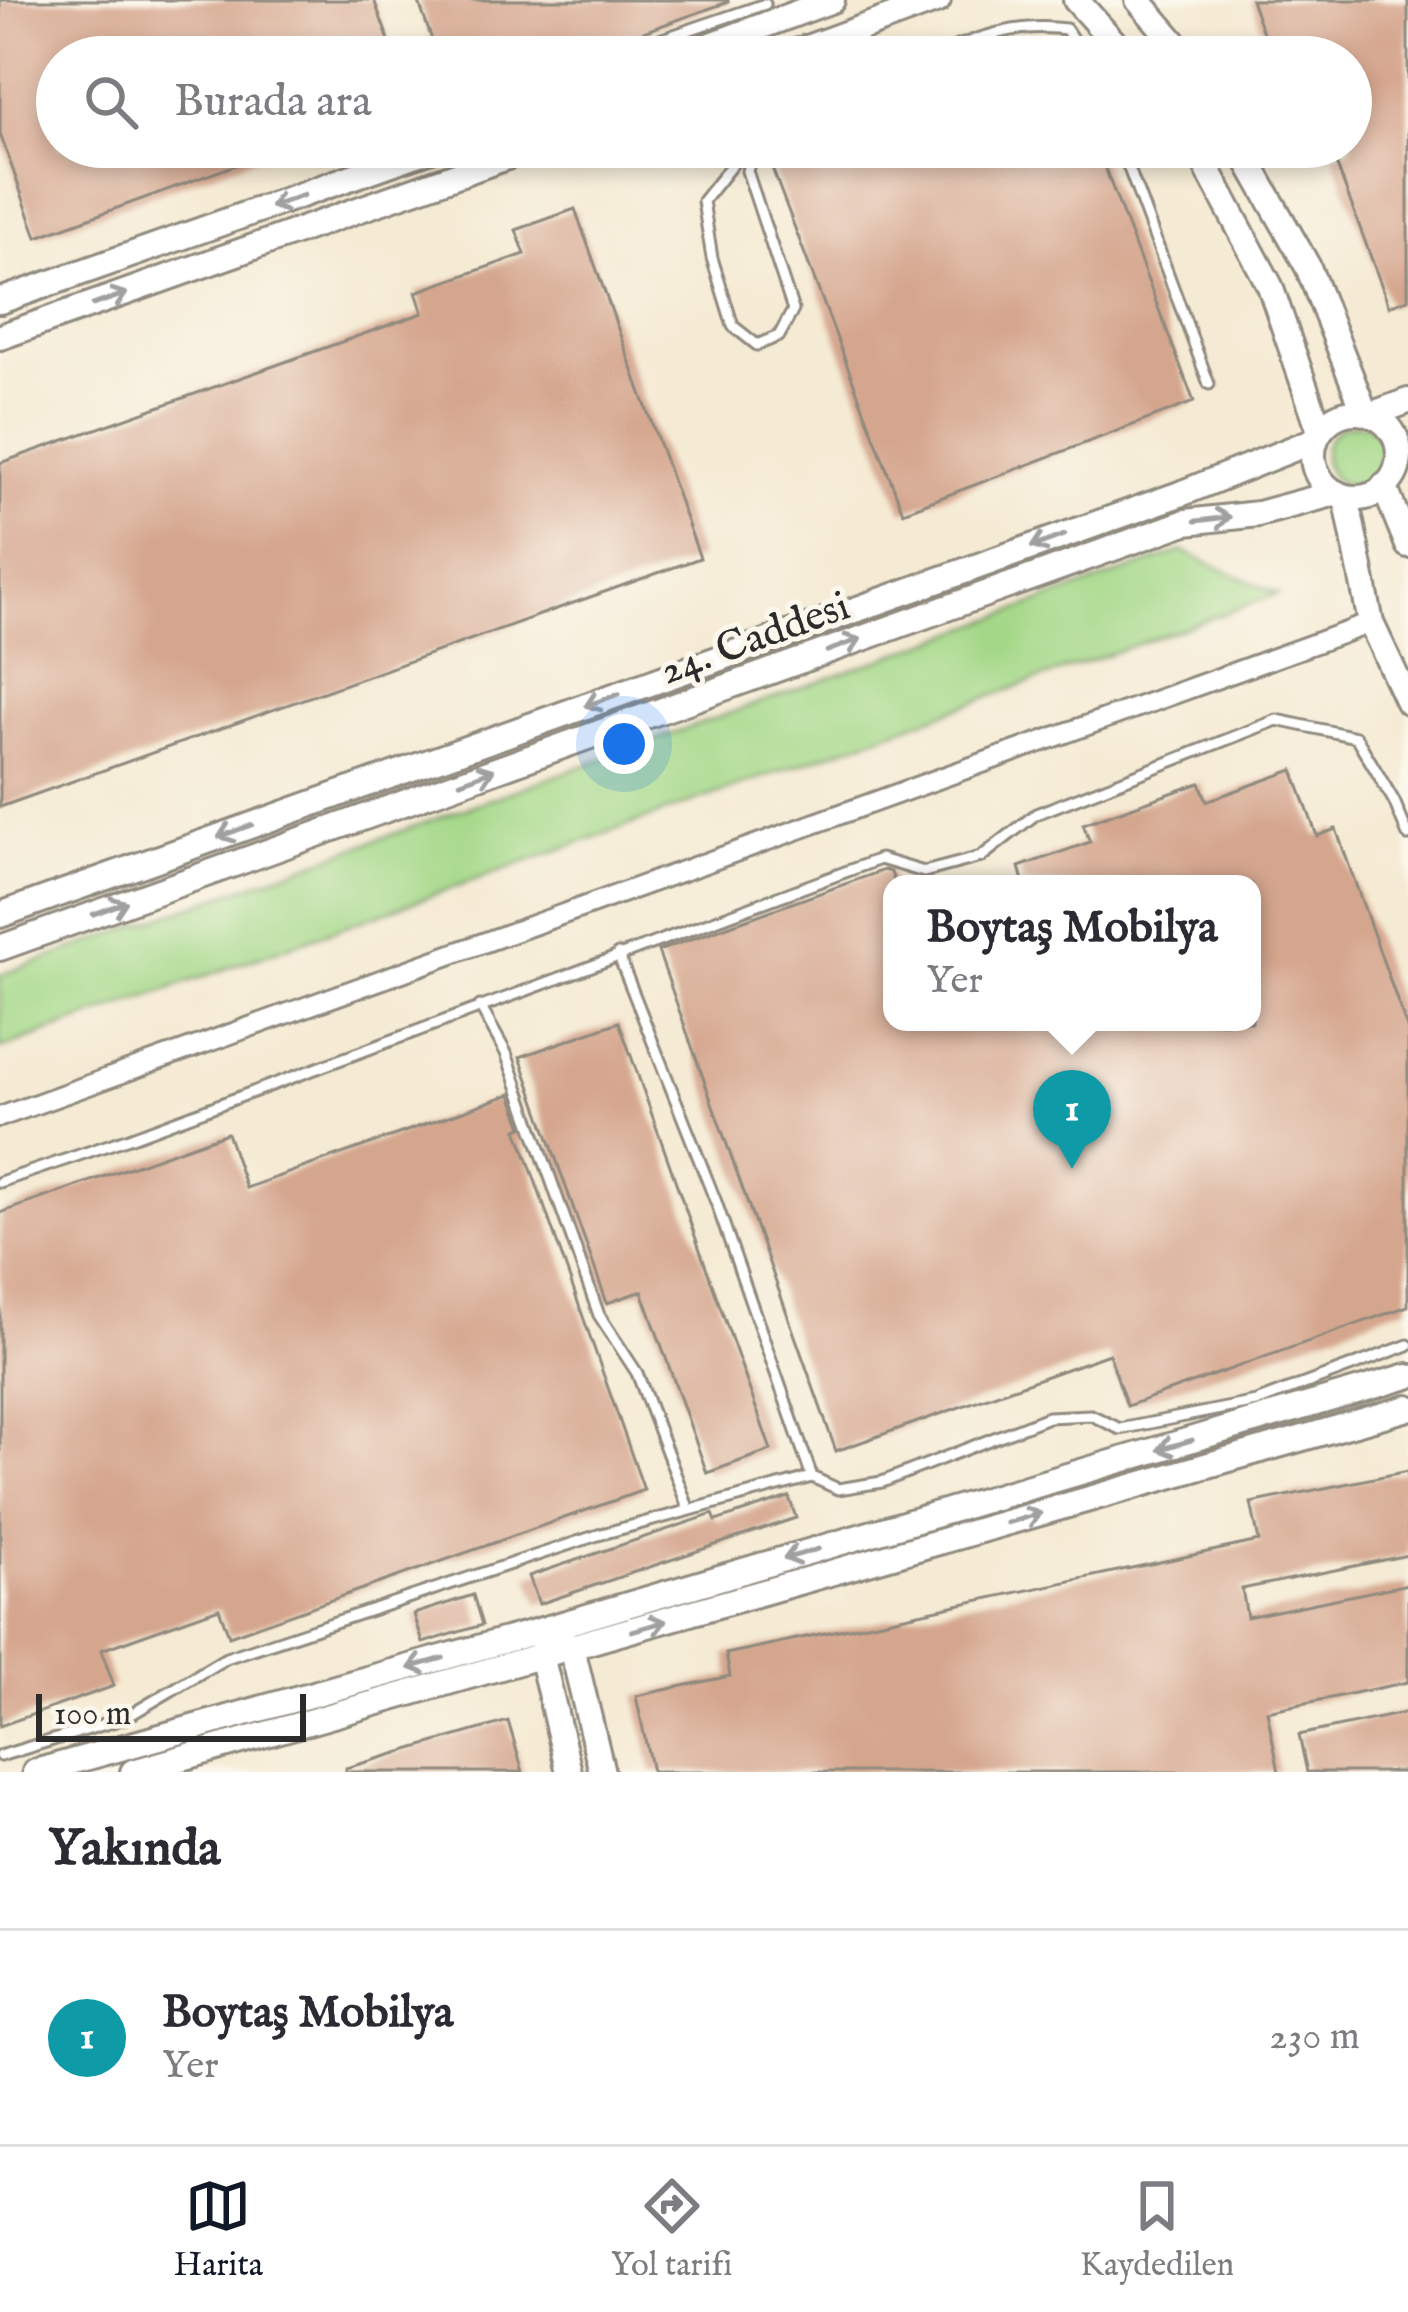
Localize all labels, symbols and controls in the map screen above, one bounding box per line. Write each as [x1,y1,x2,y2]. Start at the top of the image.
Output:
search box [36,36,1372,168]
icon: search [78,69,144,135]
text: Burada ara [174,74,372,131]
one-way arrow [269,192,306,213]
one-way arrow [91,286,129,308]
one-way arrow [1193,508,1232,530]
one-way arrow [1031,531,1068,553]
street label: 24. Caddesi [653,581,857,698]
one-way arrow [825,633,862,654]
one-way arrow [584,691,621,712]
your location [594,714,654,774]
one-way arrow [458,764,495,786]
one-way arrow [217,822,254,843]
popup [883,875,1261,1031]
one-way arrow [91,896,128,917]
text: Boytaş Mobilya [926,900,1218,957]
text: Yer [926,957,983,1006]
pin: 1 [1033,1070,1111,1169]
one-way arrow [1157,1435,1195,1457]
one-way arrow [1005,1506,1043,1528]
one-way arrow [782,1544,820,1566]
one-way arrow [630,1614,668,1636]
one-way arrow [408,1653,446,1675]
scale bar [36,1688,306,1741]
text: 100 m [54,1694,131,1736]
text: Yakında [48,1818,221,1883]
text: Boytaş Mobilya [162,1985,454,2042]
text: 1 [80,2013,94,2062]
text: 230 m [1269,2013,1360,2062]
text: Yer [162,2042,218,2091]
tab: Harita [174,2173,263,2287]
tab: Yol tarifi [611,2173,732,2287]
tab: Kaydedilen [1080,2173,1234,2287]

